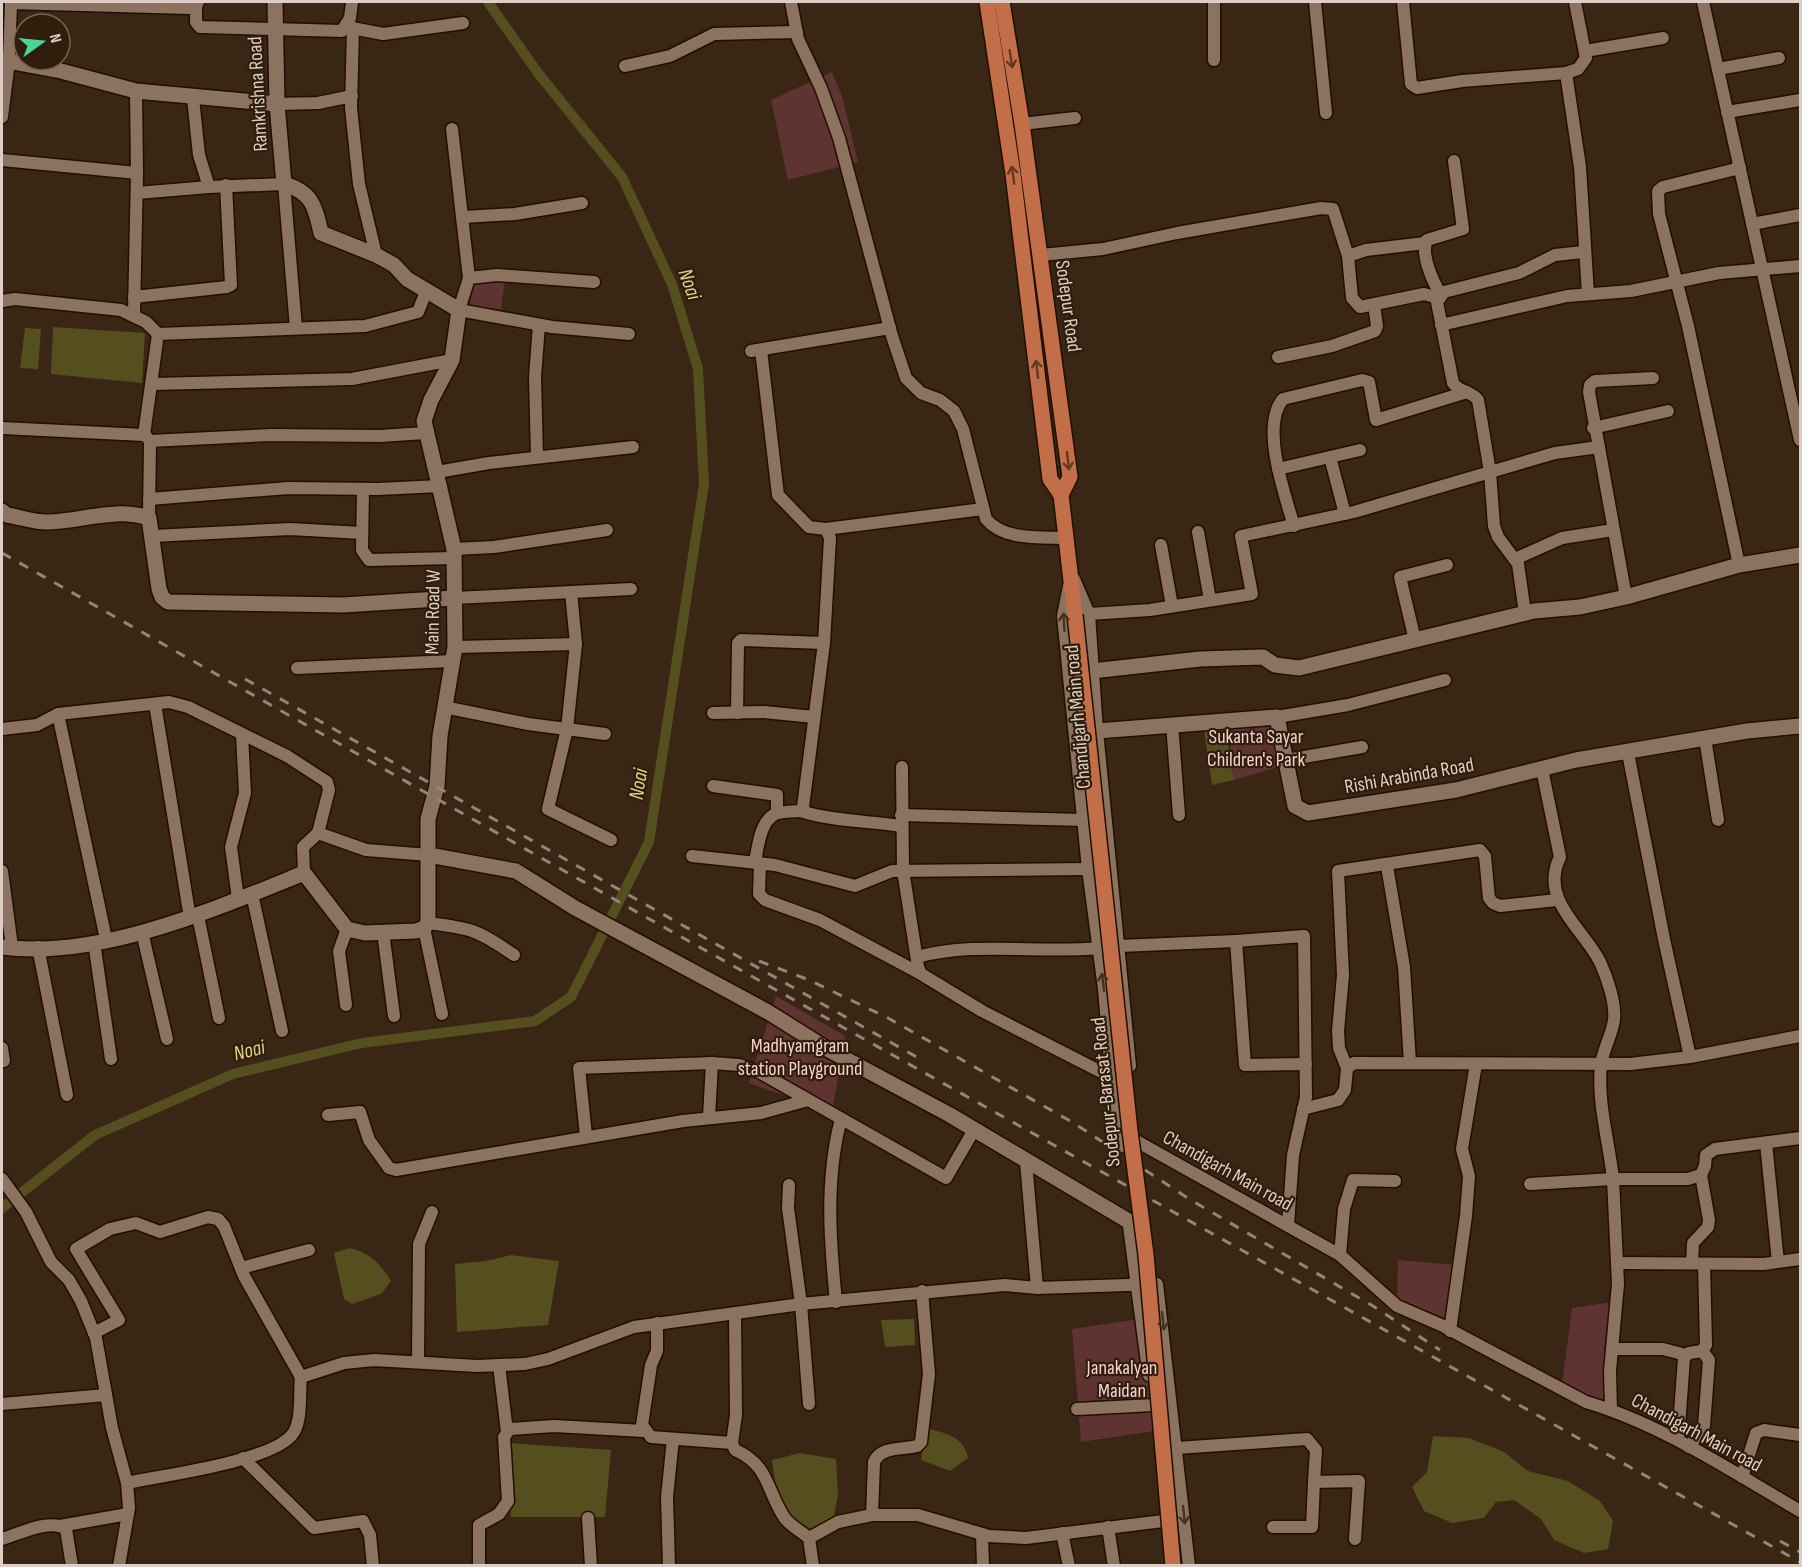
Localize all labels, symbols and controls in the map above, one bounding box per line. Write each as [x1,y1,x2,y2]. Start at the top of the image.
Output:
north arrow [12,12,72,72]
text: N [45,32,65,45]
street label: Ramkrishna Road [243,36,273,152]
one-way arrow [1006,49,1017,69]
one-way arrow [1007,166,1018,186]
street label: Sodepur Road [1050,259,1086,353]
water label: Noai [672,265,707,304]
one-way arrow [1031,359,1042,379]
one-way arrow [1063,450,1074,470]
street label: Main Road W [420,570,446,655]
one-way arrow [1059,613,1070,633]
street label: Chandigarh Main road [1060,644,1096,790]
park label: Sukanta Sayar Children's Park [1207,725,1305,772]
street label: Rishi Arabinda Road [1343,753,1476,799]
water label: Noai [624,765,653,802]
one-way arrow [1097,973,1108,993]
street label: Sodepur-Barasat Road [1086,1016,1126,1168]
water label: Noai [231,1034,268,1066]
park label: Madhyamgram station Playground [738,1034,862,1081]
street label: Chandigarh Main road [1159,1125,1296,1216]
one-way arrow [1158,1310,1169,1330]
park label: Janakalyan Maidan [1086,1356,1157,1403]
street label: Chandigarh Main road [1627,1388,1766,1477]
one-way arrow [1179,1504,1190,1524]

